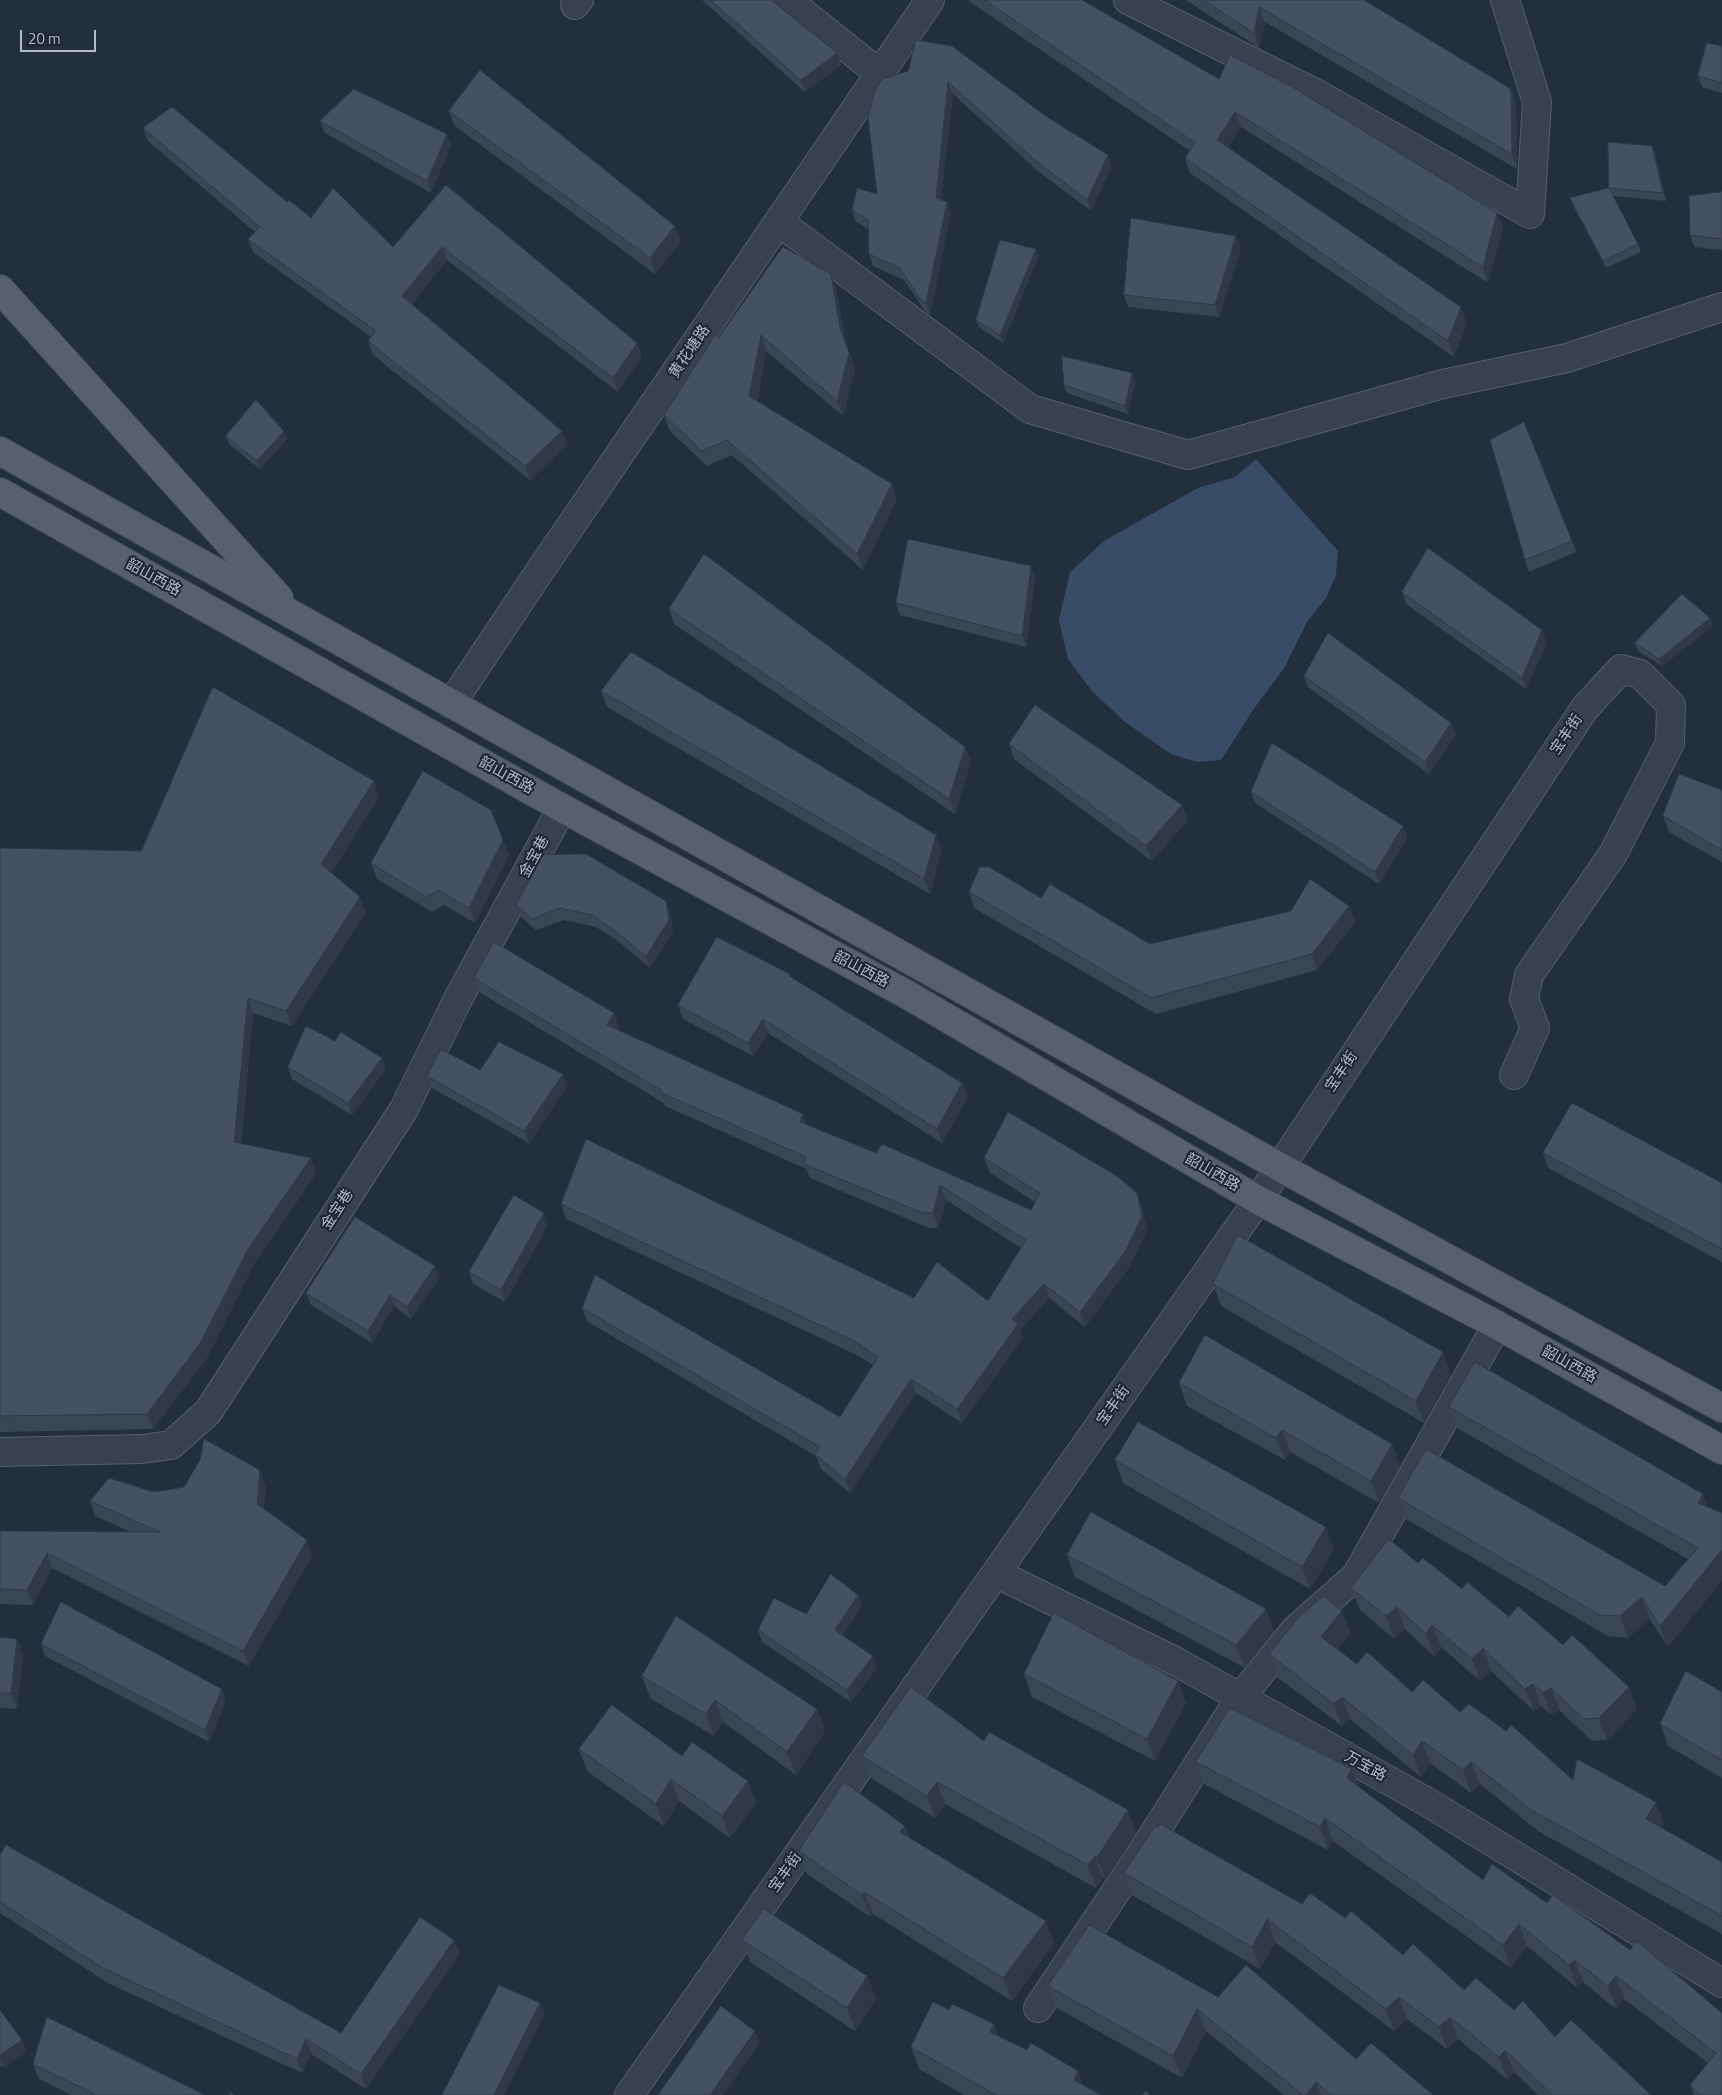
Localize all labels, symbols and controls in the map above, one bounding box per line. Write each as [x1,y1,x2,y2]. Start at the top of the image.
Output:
scale bar [22,20,99,52]
text: 20 m [28,27,61,50]
street label: 黄花塘路 [666,322,714,382]
street label: 韶山西路 [122,556,184,600]
street label: 宝丰街 [1547,711,1587,759]
street label: 韶山西路 [475,754,537,798]
street label: 金宝巷 [516,833,554,881]
street label: 韶山西路 [830,948,892,992]
street label: 宝丰街 [1322,1048,1362,1096]
street label: 韶山西路 [1182,1150,1242,1196]
street label: 金宝巷 [318,1186,358,1234]
street label: 韶山西路 [1538,1343,1600,1387]
street label: 宝丰街 [1094,1382,1134,1430]
street label: 万宝路 [1341,1748,1389,1786]
street label: 宝丰街 [766,1849,806,1897]

